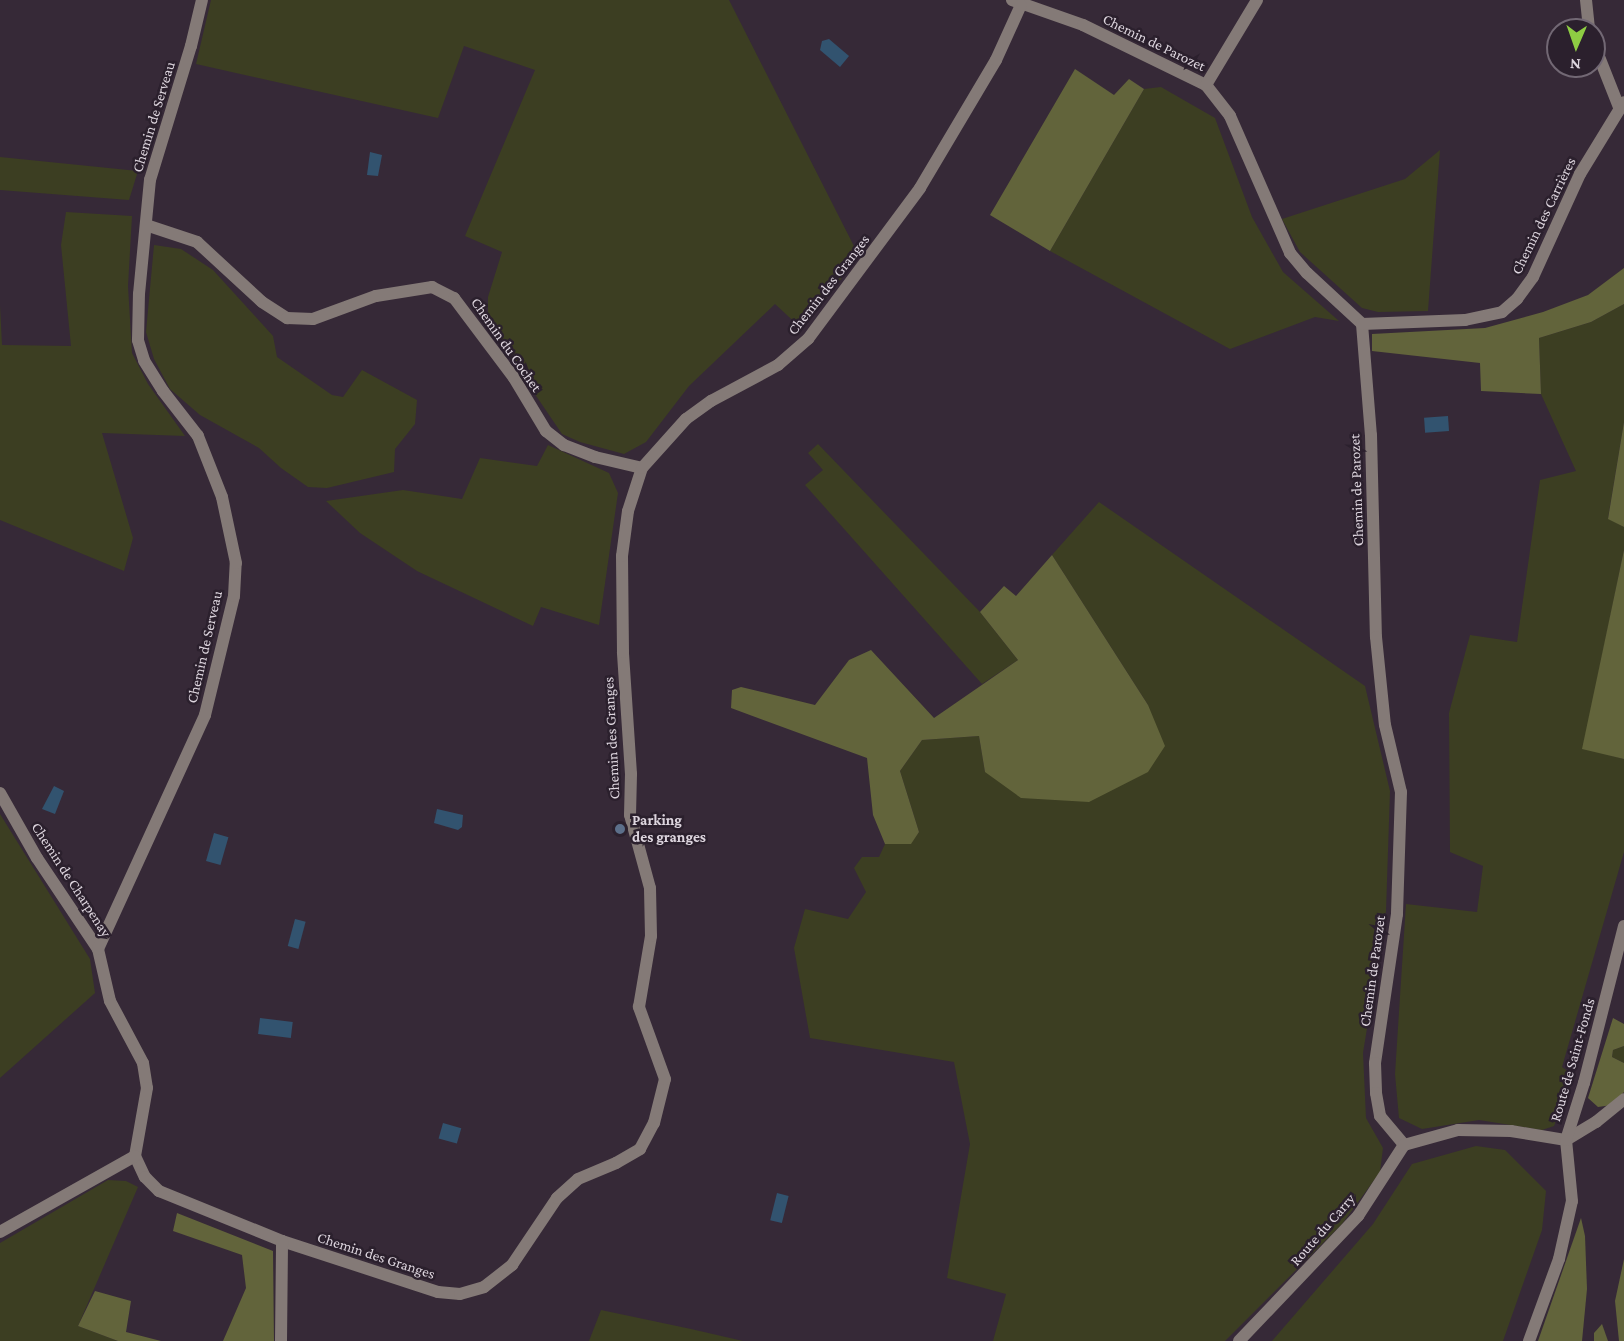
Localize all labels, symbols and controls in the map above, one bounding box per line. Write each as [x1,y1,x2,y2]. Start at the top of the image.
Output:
street label: Chemin de Parozet [1100,10,1208,76]
north arrow [1546,18,1606,78]
text: N [1570,56,1581,73]
street label: Chemin de Serveau [129,59,179,175]
street label: Chemin des Carrières [1508,155,1580,277]
street label: Chemin des Granges [784,231,874,339]
street label: Chemin du Cochet [467,294,545,396]
street label: Chemin de Parozet [1346,434,1368,546]
street label: Chemin de Serveau [183,589,227,705]
street label: Chemin des Granges [600,676,624,800]
place label: Parking des granges [632,811,706,846]
street label: Chemin de Charpenay [27,819,115,941]
marker: Parking des granges [613,822,627,836]
street label: Chemin de Parozet [1356,914,1390,1028]
street label: Route de Saint-Fonds [1547,996,1599,1124]
street label: Route du Carry [1287,1190,1359,1270]
street label: Chemin des Granges [315,1228,437,1284]

